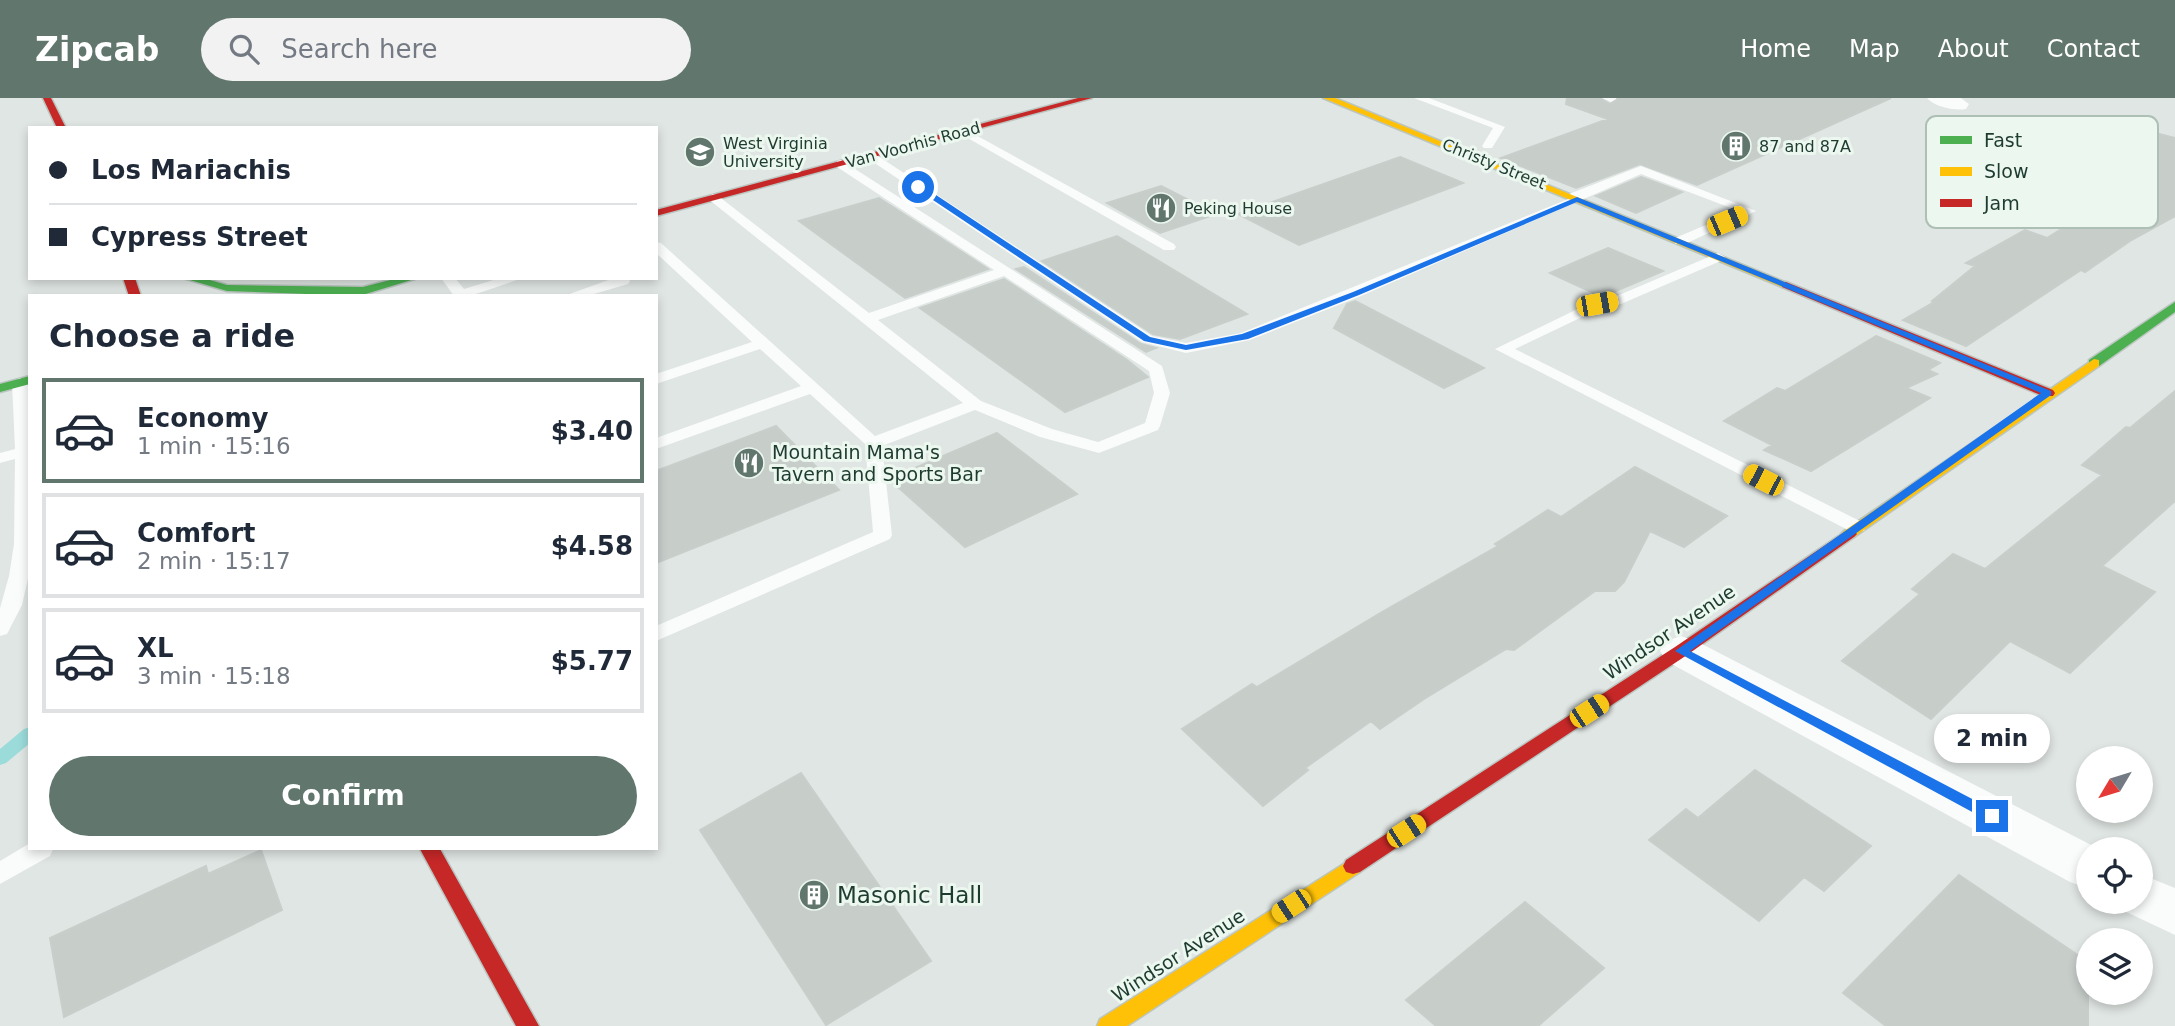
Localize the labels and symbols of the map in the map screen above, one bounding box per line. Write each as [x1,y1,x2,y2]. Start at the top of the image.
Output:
legend [1926,116,2158,228]
street label: Van Voorhis Road [844,118,982,172]
building icon: 87 and 87A [1719,129,1753,163]
text: Fast [1984,129,2022,151]
place label: West Virginia University [723,134,828,171]
school or university icon: West Virginia University [683,135,717,169]
street label: Christy Street [1439,135,1549,193]
place label: 87 and 87A [1759,137,1851,156]
text: Slow [1984,160,2029,182]
route start [902,171,934,203]
restaurant icon: Peking House [1144,191,1178,225]
text: Jam [1983,192,2020,214]
place label: Peking House [1184,199,1292,218]
car [1704,203,1751,239]
car [1575,290,1620,318]
place label: Mountain Mama's Tavern and Sports Bar [771,441,982,485]
restaurant icon: Mountain Mama's Tavern and Sports Bar [732,446,766,480]
car [1740,461,1787,499]
street label: Windsor Avenue [1599,580,1739,684]
car [1566,691,1613,731]
callout: 2 min [1934,714,2050,764]
north arrow [2076,746,2152,822]
route end [1976,800,2008,832]
car [1383,811,1430,851]
building icon: Masonic Hall [797,878,831,912]
place label: Masonic Hall [837,882,982,908]
car [1268,886,1315,926]
street label: Windsor Avenue [1108,904,1248,1006]

